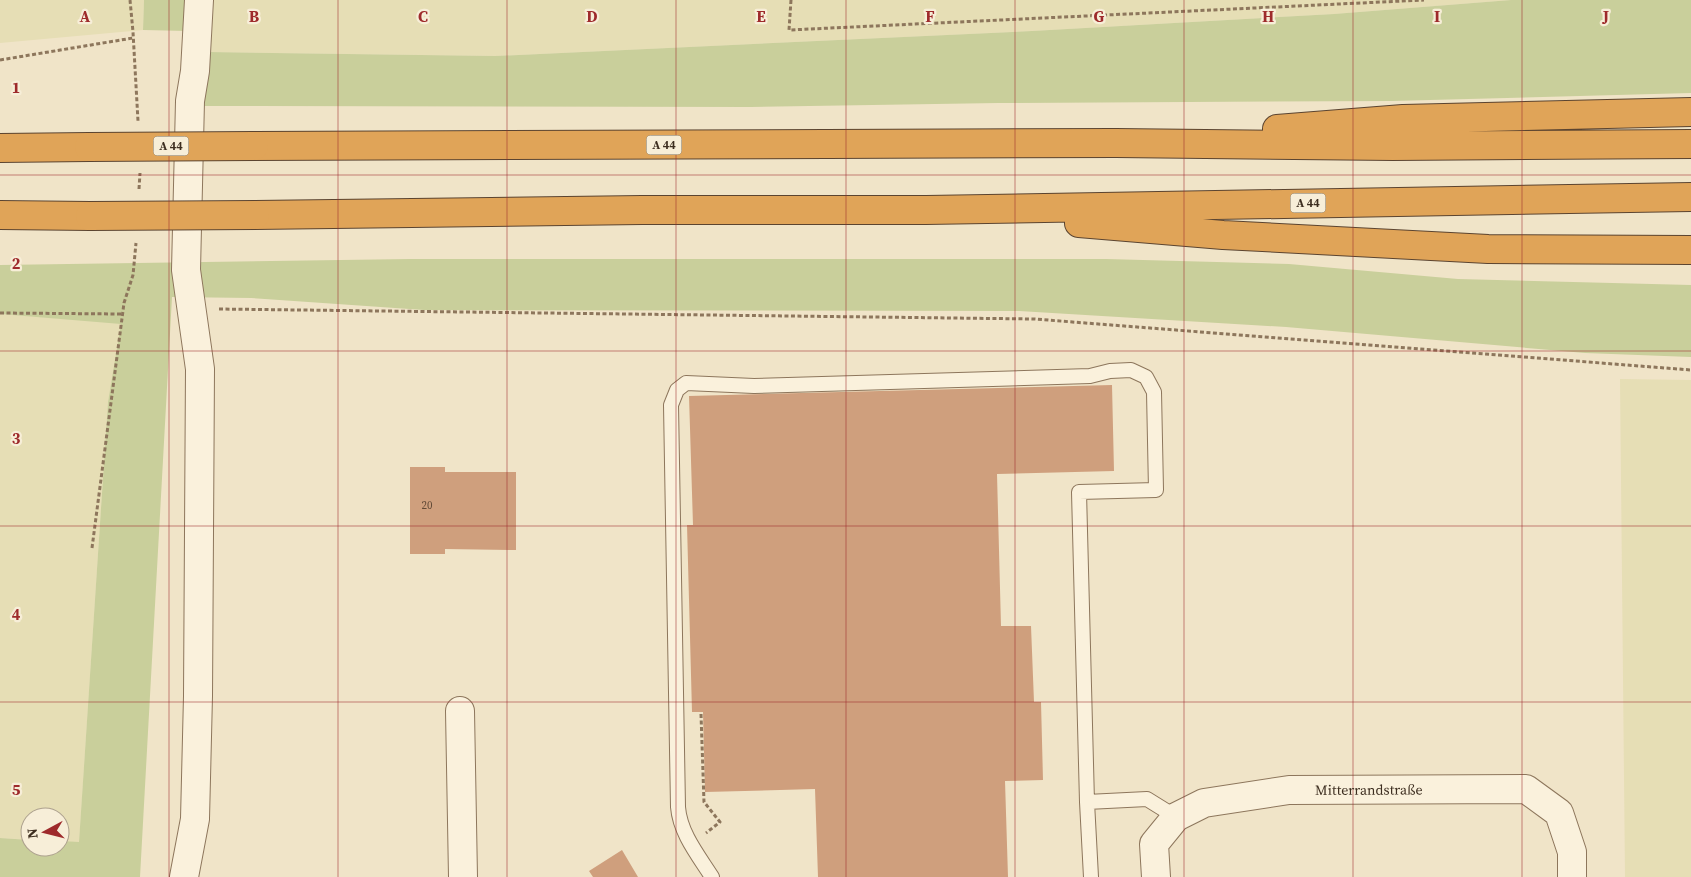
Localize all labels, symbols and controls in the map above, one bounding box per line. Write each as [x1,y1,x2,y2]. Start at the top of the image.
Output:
text: A [80,5,91,27]
text: B [249,5,260,27]
text: C [418,5,428,27]
text: D [586,5,598,27]
text: E [756,5,766,27]
text: F [925,5,935,27]
text: G [1094,5,1105,27]
text: H [1262,5,1274,27]
text: I [1434,5,1440,27]
text: J [1602,5,1609,27]
text: 1 [12,76,20,98]
road number: A 44 [154,136,188,156]
road number: A 44 [646,136,682,154]
road number: A 44 [1290,194,1326,212]
text: 2 [12,252,21,274]
text: 3 [12,427,21,449]
house number: 20 [422,498,433,513]
text: 4 [12,603,21,625]
text: 5 [12,778,21,800]
street label: Mitterrandstraße [1315,779,1423,800]
north arrow [20,807,70,857]
text: N [22,827,43,840]

